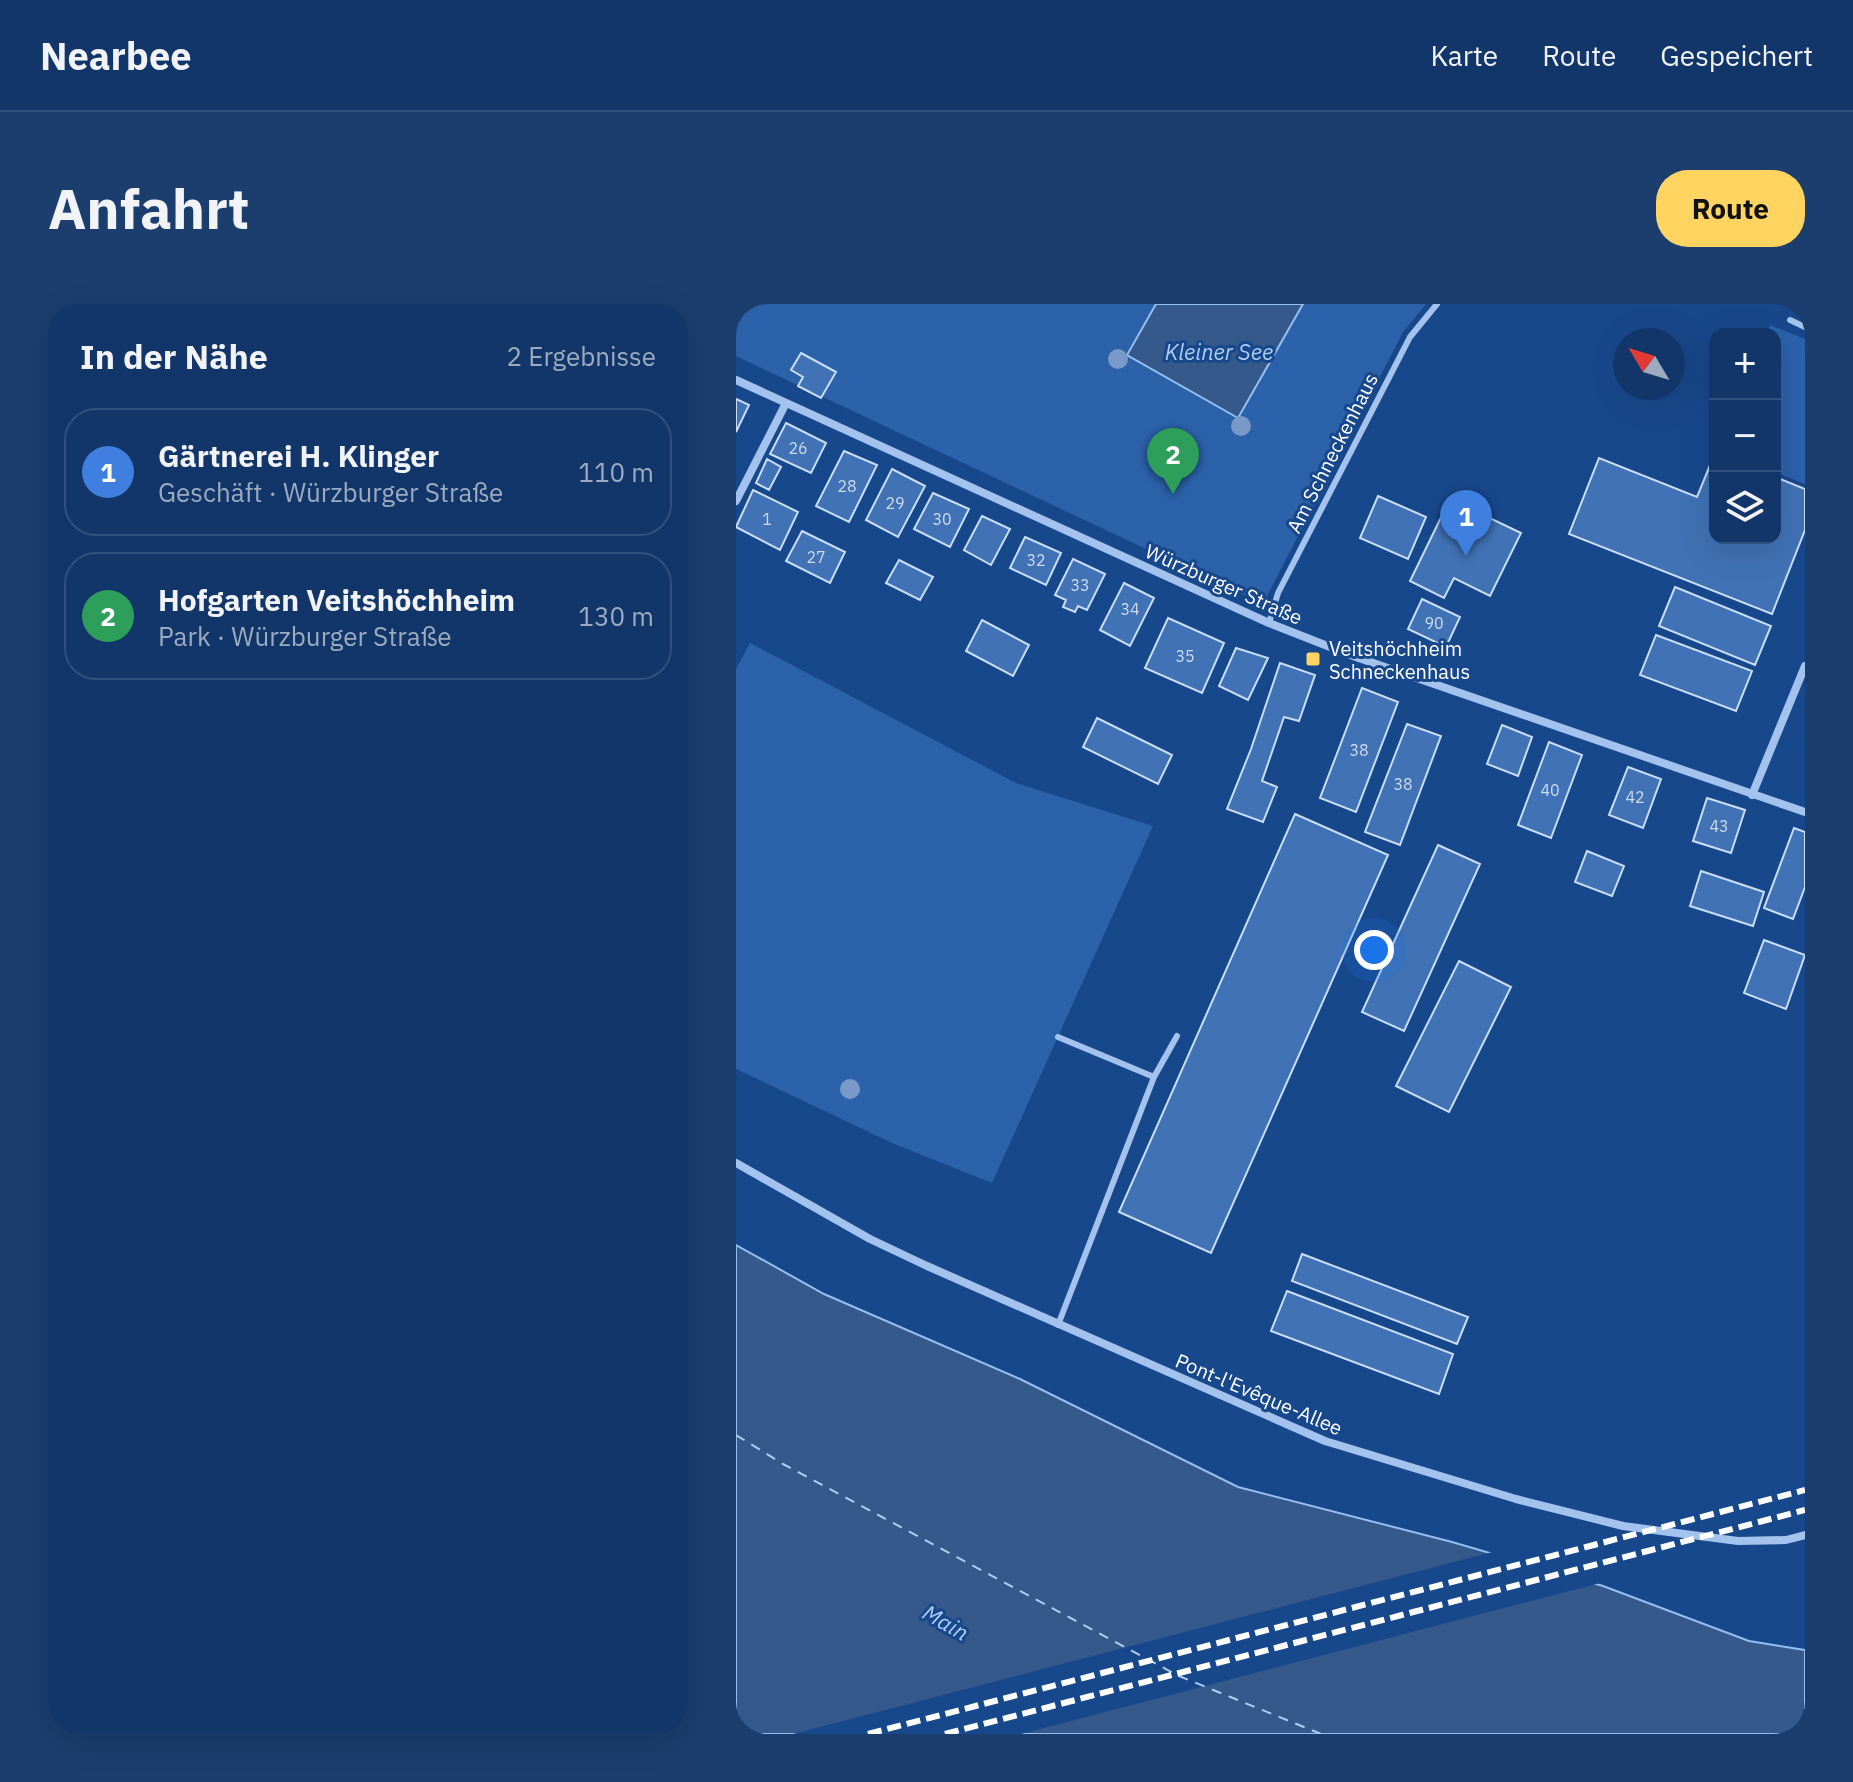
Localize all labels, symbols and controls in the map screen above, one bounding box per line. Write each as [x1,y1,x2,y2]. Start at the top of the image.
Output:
text: Nearbee [40,31,192,80]
text: Karte [1430,37,1498,74]
text: Route [1542,37,1616,74]
text: Gespeichert [1660,37,1813,74]
button: Route [1656,170,1805,247]
text: Anfahrt [48,172,250,244]
north arrow [1613,328,1685,400]
map controls [1709,328,1781,544]
button: + [1709,328,1781,400]
text: In der Nähe [80,334,268,378]
water label: Kleiner See [1165,337,1273,366]
text: 2 Ergebnisse [507,339,656,373]
street label: Am Schneckenhaus [1280,368,1384,538]
button: − [1709,400,1781,472]
pin: 2 [1147,428,1199,494]
text: Gärtnerei H. Klinger [158,436,439,475]
house number: 26 [788,438,808,458]
text: 1 [100,455,116,489]
text: 110 m [578,455,654,489]
button: layers [1709,472,1781,544]
text: Geschäft · Würzburger Straße [158,475,503,509]
house number: 28 [837,476,857,496]
pin: 1 [1440,490,1492,556]
house number: 29 [885,493,905,513]
house number: 1 [762,509,772,529]
house number: 30 [932,509,952,529]
street label: Würzburger Straße [1141,537,1307,631]
house number: 27 [806,547,826,567]
house number: 32 [1026,550,1046,570]
house number: 33 [1070,575,1090,595]
text: Hofgarten Veitshöchheim [158,580,515,619]
text: 2 [100,599,116,633]
text: 130 m [578,599,654,633]
house number: 34 [1120,599,1140,619]
house number: 90 [1424,613,1444,633]
text: Park · Würzburger Straße [158,619,452,653]
place label: Veitshöchheim Schneckenhaus [1329,635,1470,685]
house number: 35 [1175,646,1195,666]
marker: Veitshöchheim Schneckenhaus [1304,650,1322,668]
house number: 38 [1349,740,1369,760]
house number: 38 [1393,774,1413,794]
house number: 40 [1540,780,1560,800]
house number: 42 [1625,787,1645,807]
house number: 43 [1709,816,1729,836]
your location [1354,930,1394,970]
street label: Pont-l'Evêque-Allee [1171,1347,1347,1441]
water label: Main [918,1597,974,1647]

